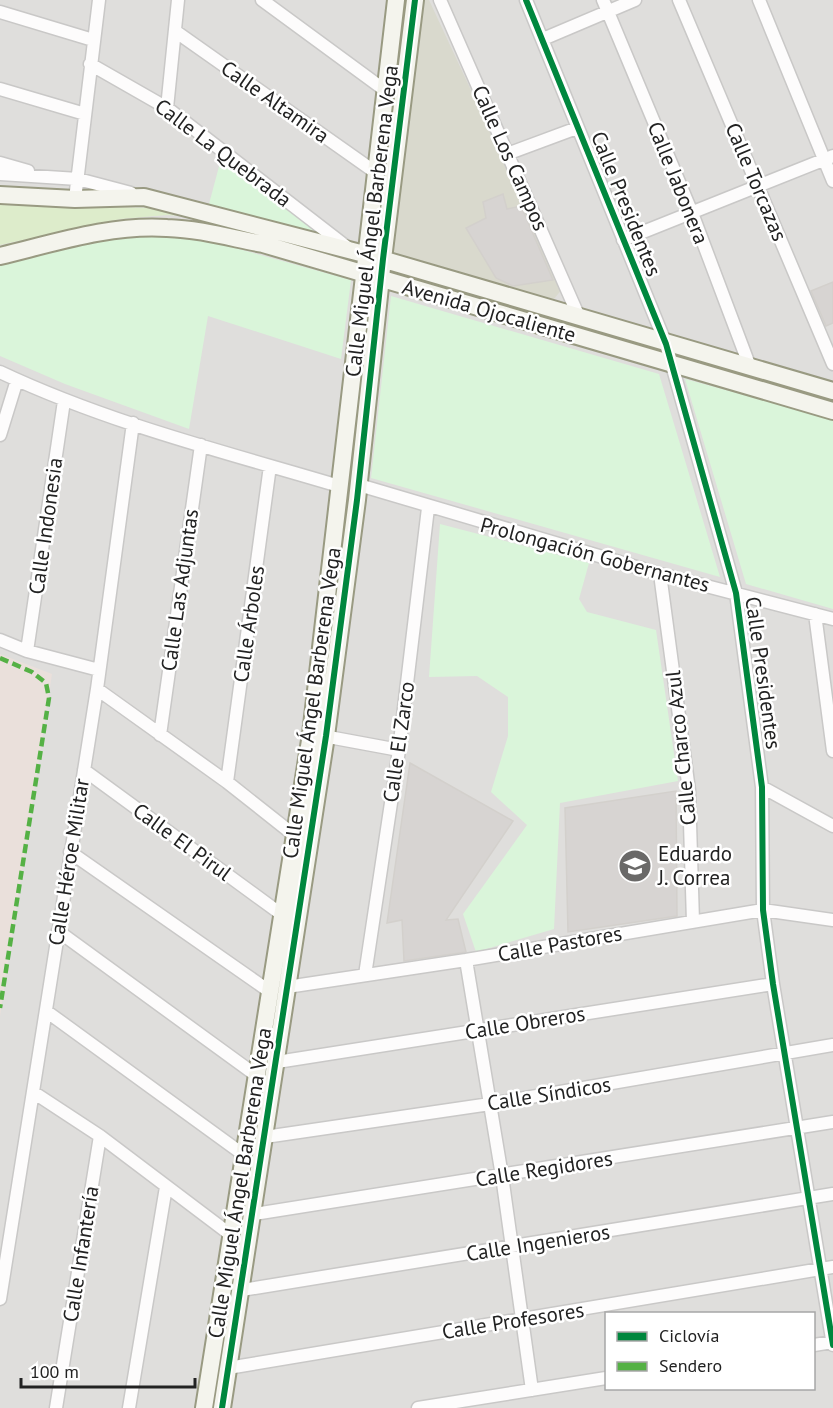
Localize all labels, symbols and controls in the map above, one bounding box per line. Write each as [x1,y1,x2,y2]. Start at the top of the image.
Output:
street label: Calle Altamira [216,54,335,149]
street label: Calle Miguel Ángel Barberena Vega [339,63,404,378]
street label: Calle Los Campos [466,81,555,235]
street label: Calle La Quebrada [150,92,297,213]
street label: Calle Jabonera [642,118,715,248]
street label: Calle Torcazas [719,119,793,245]
street label: Calle Presidentes [585,127,668,280]
street label: Avenida Ojocaliente [399,273,579,348]
street label: Calle Indonesia [23,456,68,596]
street label: Calle Las Adjuntas [155,507,204,673]
street label: Prolongación Gobernantes [477,511,713,598]
street label: Calle Miguel Ángel Barberena Vega [276,546,347,860]
street label: Calle Árboles [227,564,270,684]
street label: Calle Presidentes [739,595,788,751]
street label: Calle Charco Azul [659,669,702,827]
street label: Calle El Zarco [377,680,420,804]
street label: Calle Héroe Militar [42,776,95,947]
street label: Calle El Pirul [128,797,237,886]
place label: Eduardo J. Correa [657,840,732,891]
school or university icon: Eduardo J. Correa [617,848,653,884]
street label: Calle Pastores [496,919,624,968]
street label: Calle Obreros [463,1000,587,1045]
street label: Calle Miguel Ángel Barberena Vega [202,1026,277,1340]
street label: Calle Síndicos [485,1070,613,1117]
street label: Calle Regidores [473,1144,614,1193]
street label: Calle Infantería [56,1184,105,1324]
street label: Calle Ingenieros [464,1218,612,1267]
street label: Calle Profesores [440,1296,586,1345]
legend [605,1312,815,1390]
text: Ciclovía [659,1324,719,1347]
scale bar [21,1351,195,1389]
text: Sendero [659,1354,722,1377]
text: 100 m [30,1360,79,1383]

